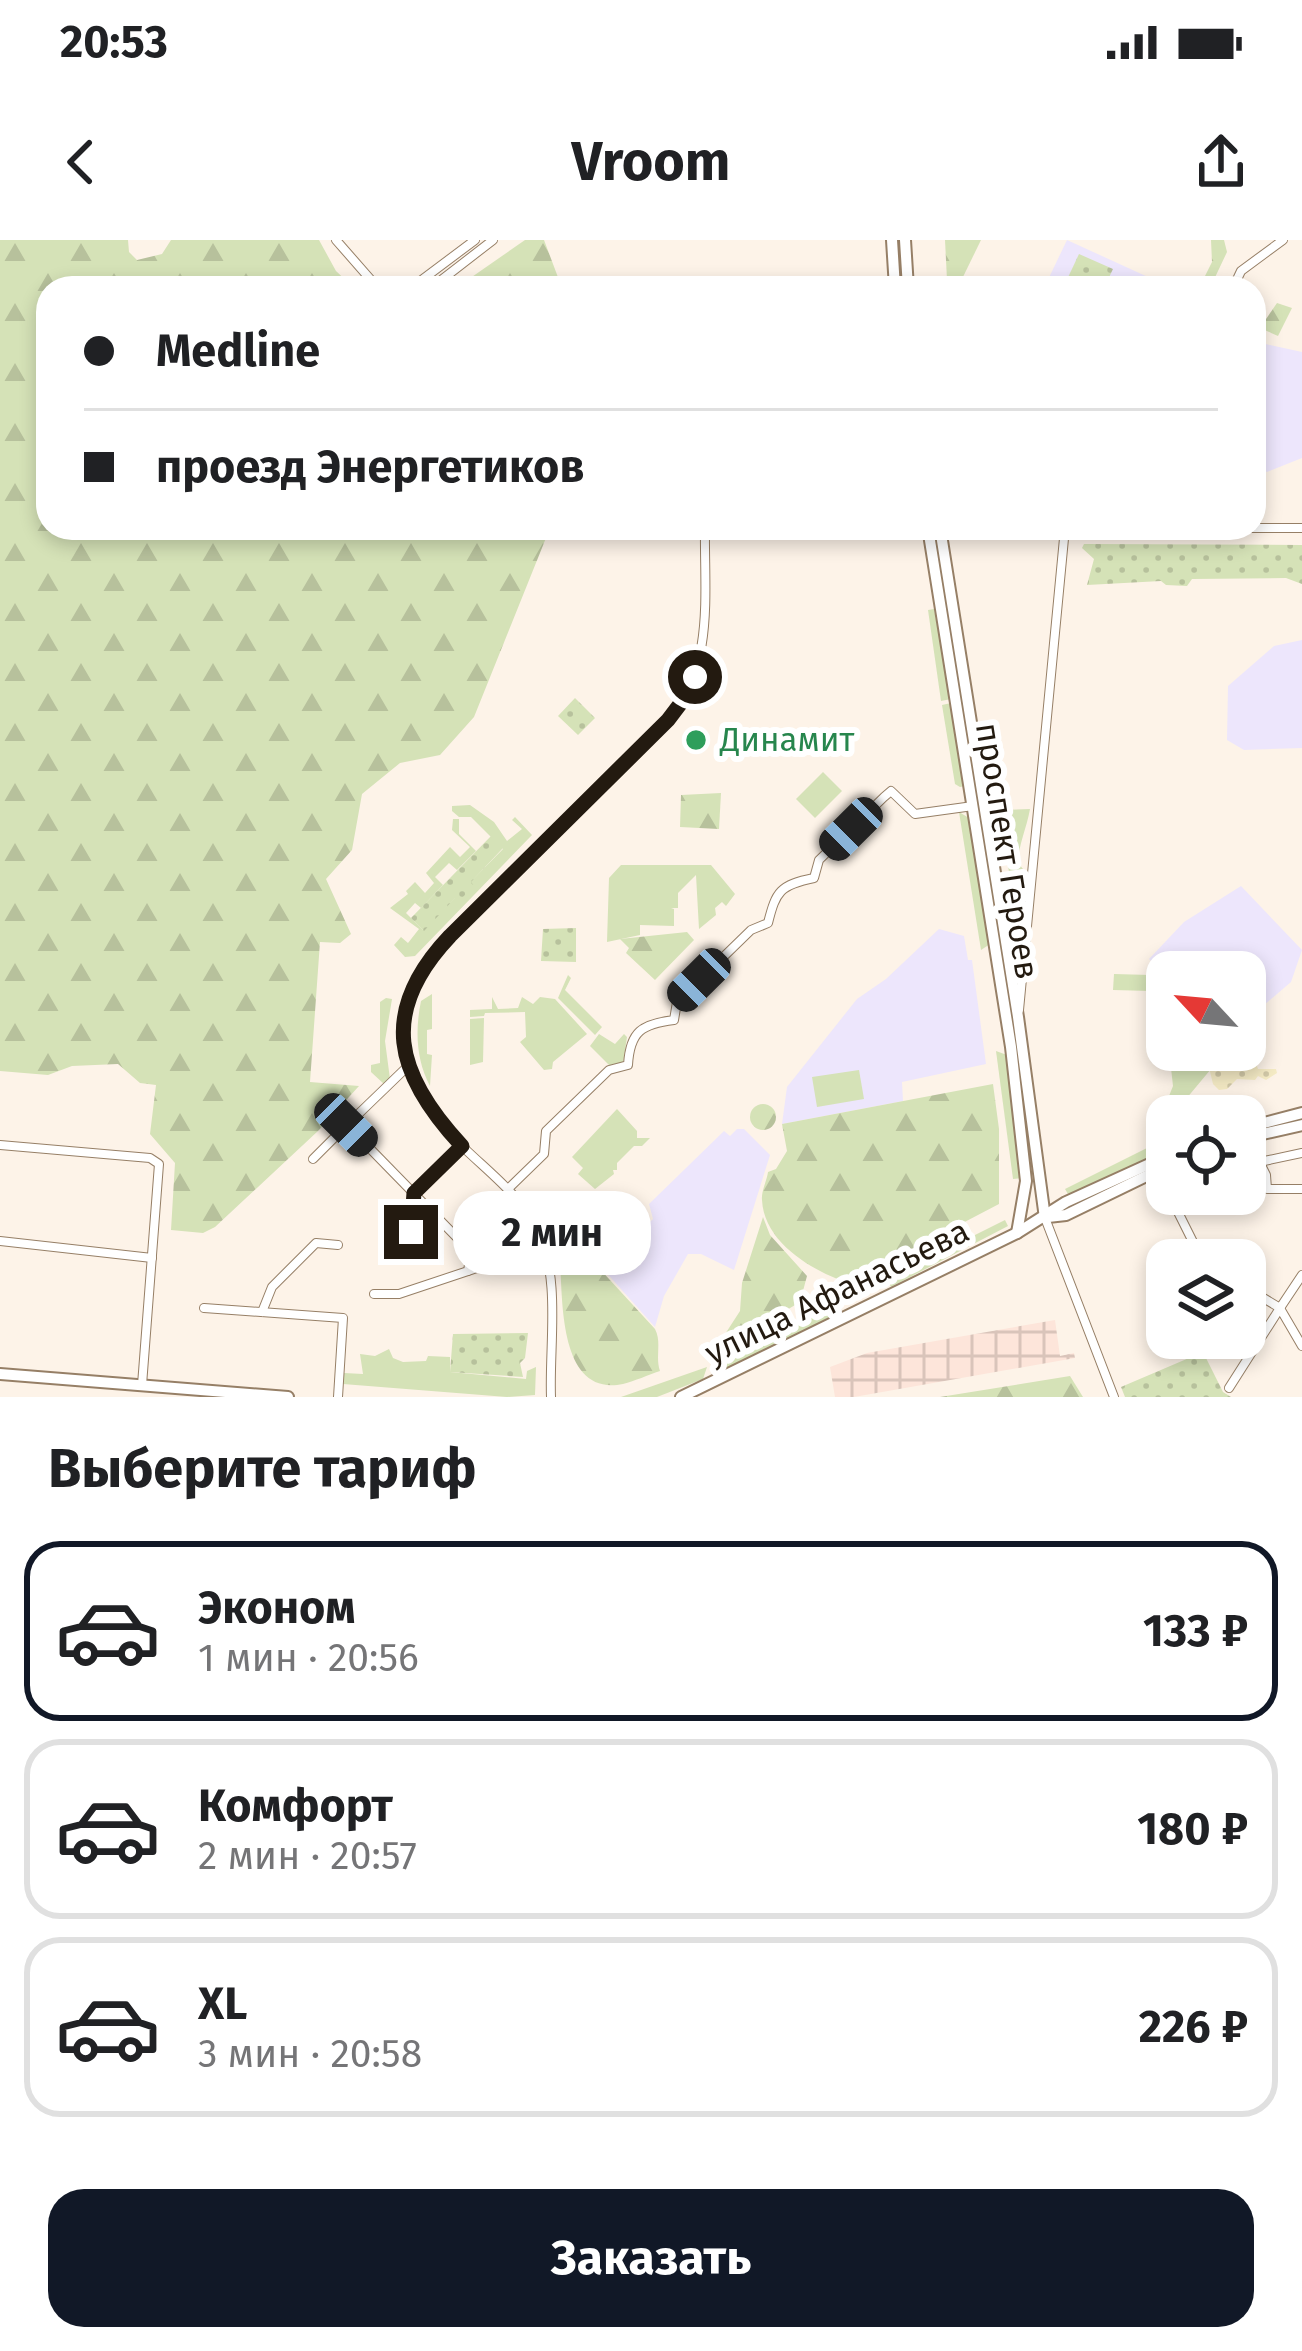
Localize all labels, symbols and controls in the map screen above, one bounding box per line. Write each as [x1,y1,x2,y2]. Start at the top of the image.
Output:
text: 20:53 [60,15,168,69]
icon: back [48,129,114,195]
icon: share [1188,129,1254,195]
text: Vroom [572,130,730,194]
text: Medline [156,324,320,378]
text: проезд Энергетиков [156,440,584,494]
route start [668,650,722,704]
place label: Динамит [719,720,854,760]
street label: проспект Героев [967,720,1047,982]
marker: Динамит [683,727,709,753]
car [813,791,889,867]
car [661,942,737,1018]
north arrow [1146,951,1266,1071]
map controls [1146,951,1266,1359]
car [308,1087,384,1163]
button: locate [1146,1095,1266,1215]
callout: 2 мин [453,1190,651,1274]
route end [384,1205,438,1259]
text: 2 мин [501,1210,603,1256]
street label: улица Афанасьева [698,1211,976,1373]
button: layers [1146,1239,1266,1359]
text: Выберите тариф [48,1437,476,1501]
icon: car [54,1577,162,1685]
text: Эконом [198,1581,356,1635]
text: 133 ₽ [1143,1604,1248,1658]
text: 1 мин · 20:56 [198,1635,419,1681]
icon: car [54,1775,162,1883]
text: Комфорт [198,1779,393,1833]
text: 180 ₽ [1137,1802,1248,1856]
text: 2 мин · 20:57 [198,1833,417,1879]
icon: car [54,1973,162,2081]
text: XL [198,1977,247,2031]
text: 226 ₽ [1139,2000,1248,2054]
text: 3 мин · 20:58 [198,2031,422,2077]
button: Заказать [48,2189,1254,2327]

